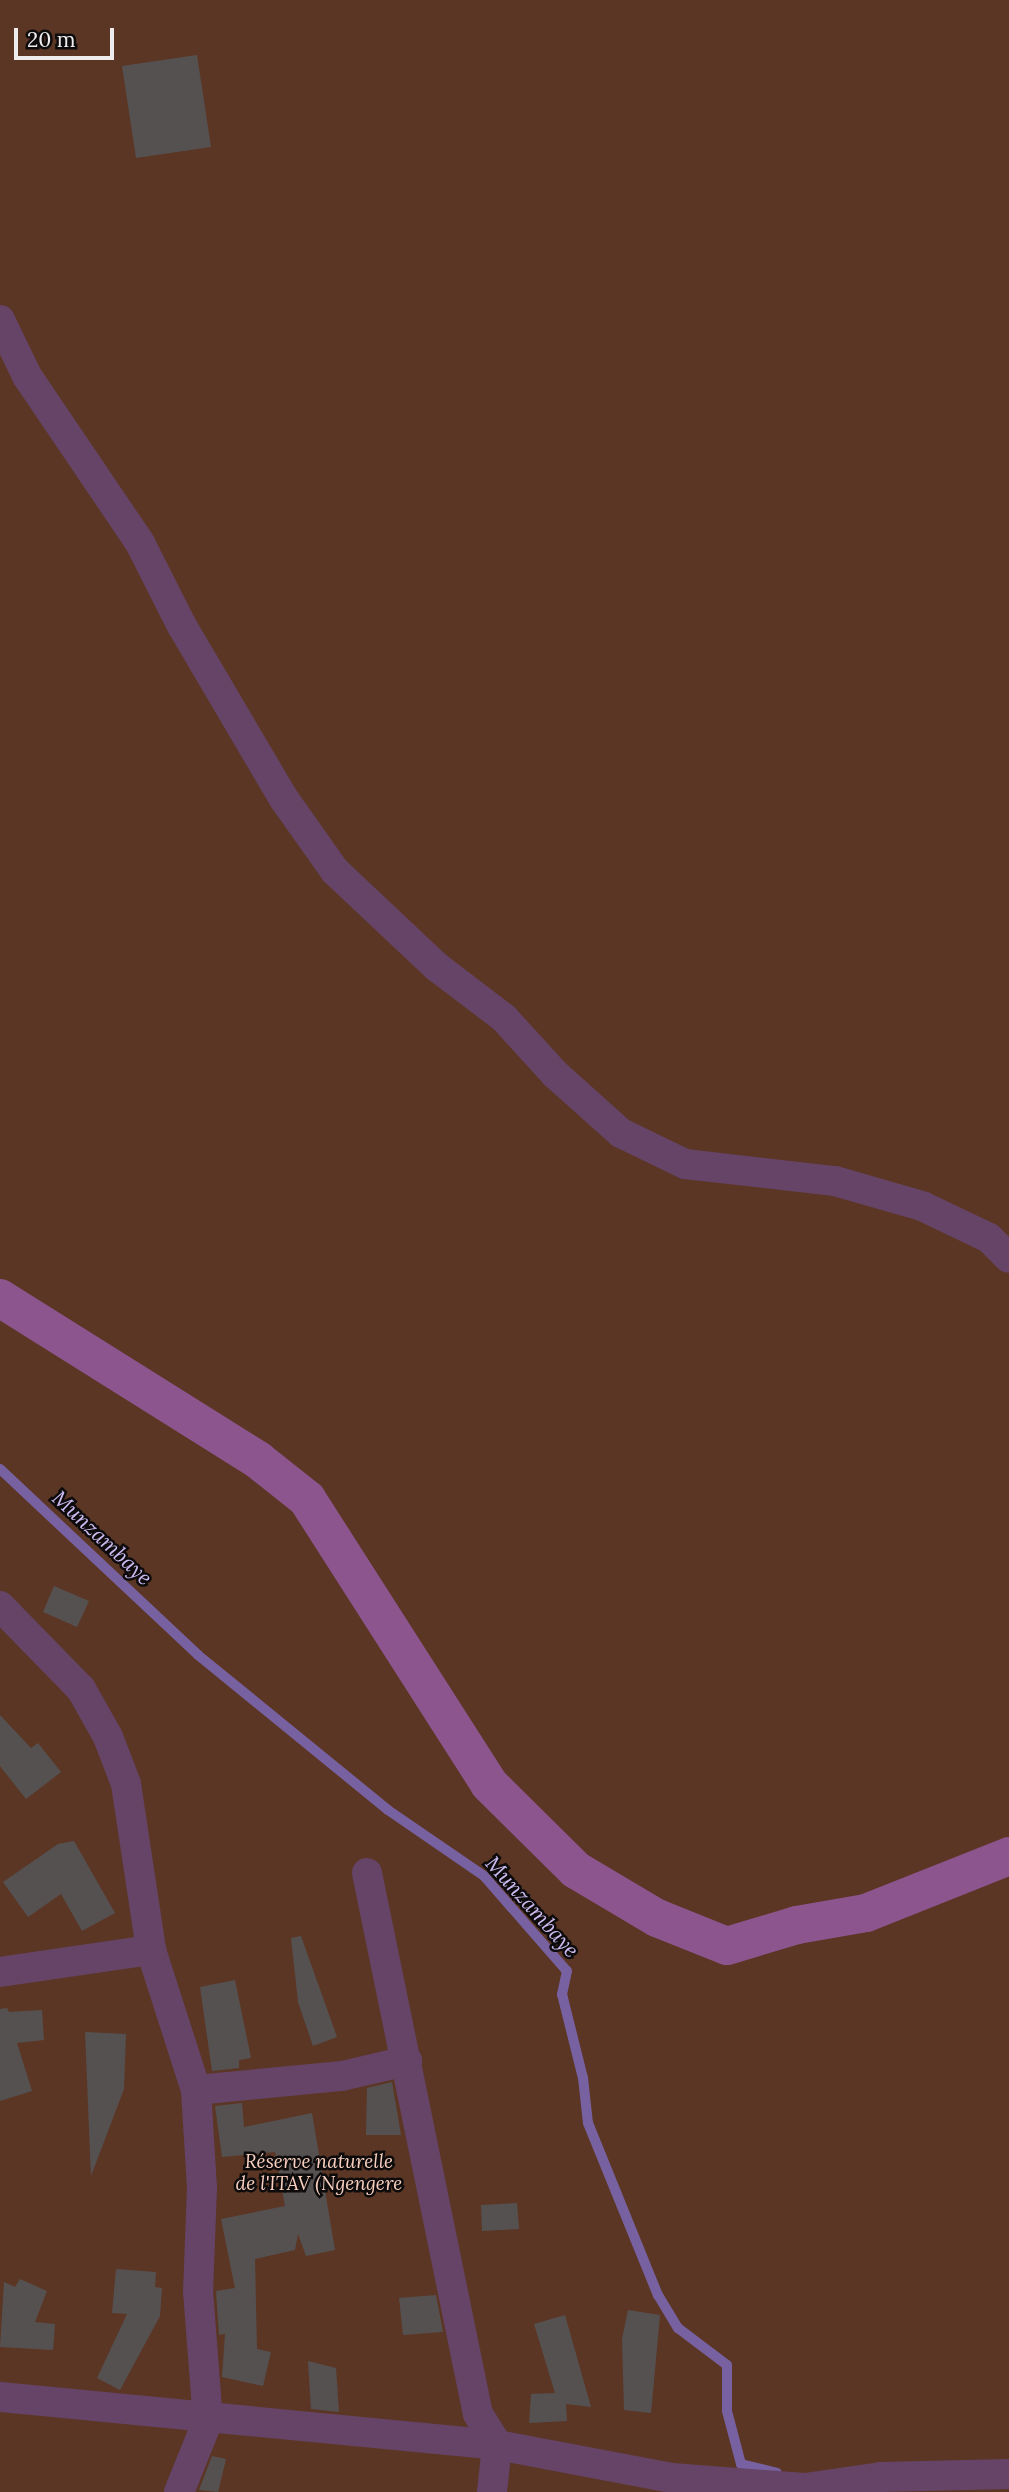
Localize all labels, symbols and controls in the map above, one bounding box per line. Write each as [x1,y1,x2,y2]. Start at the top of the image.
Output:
scale bar [18,14,117,58]
text: 20 m [27,26,76,53]
water label: Munzambaye [47,1485,157,1591]
water label: Munzambaye [480,1851,584,1963]
park label: Réserve naturelle de l'ITAV (Ngengere [236,2151,402,2195]

